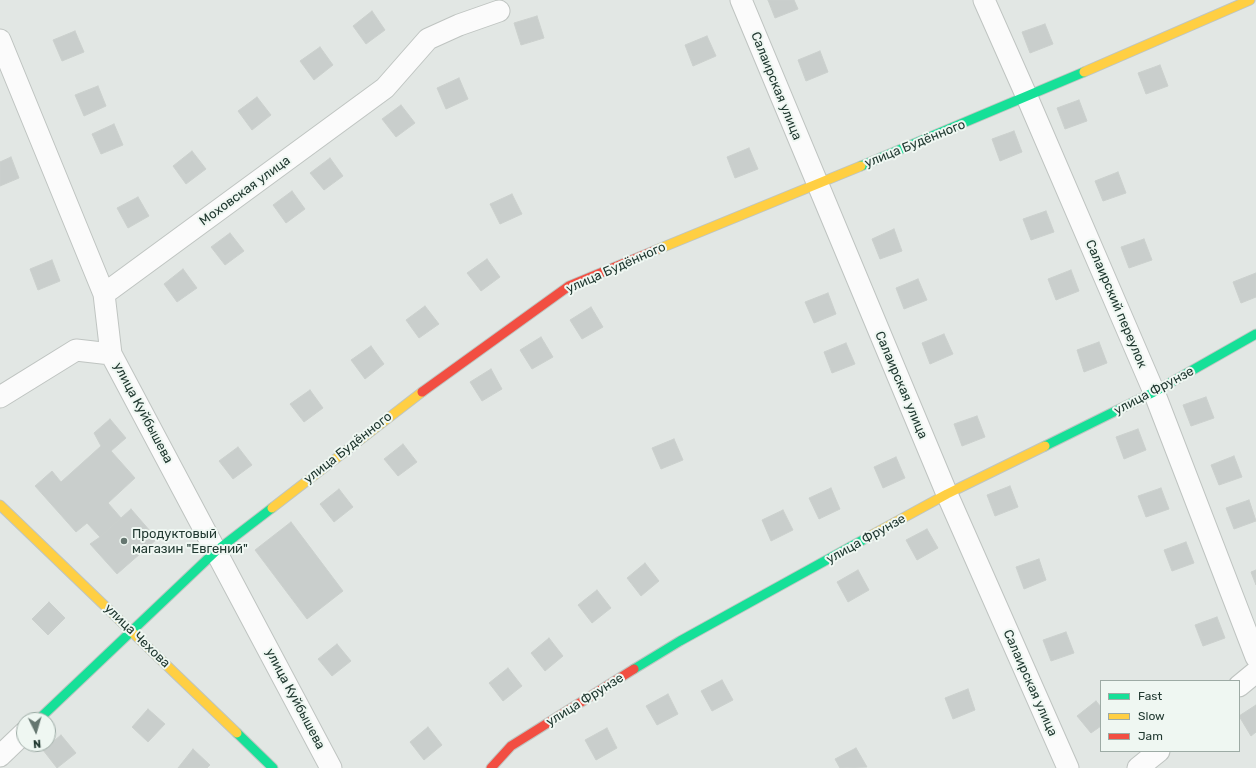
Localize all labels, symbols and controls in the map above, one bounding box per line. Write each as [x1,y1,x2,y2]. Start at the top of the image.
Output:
street label: Салаирская улица [747,30,805,142]
street label: улица Будённого [862,117,968,171]
street label: Моховская улица [197,153,293,229]
street label: Салаирский переулок [1082,238,1150,370]
street label: улица Будённого [564,239,668,297]
street label: Салаирская улица [871,329,931,441]
street label: улица Куйбышева [110,360,176,466]
street label: улица Фрунзе [1111,363,1197,419]
street label: улица Будённого [301,409,395,487]
street label: улица Фрунзе [824,511,908,567]
place label: Продуктовый магазин "Евгений" [132,526,248,557]
marker: Продуктовый магазин "Евгений" [119,536,129,546]
street label: улица Чехова [101,601,173,671]
street label: Салаирская улица [999,627,1061,739]
street label: улица Куйбышева [262,646,328,752]
street label: улица Фрунзе [543,670,627,730]
legend [1100,680,1240,752]
text: Fast [1138,689,1162,703]
text: Slow [1138,709,1165,723]
north arrow [16,712,56,752]
text: Jam [1138,729,1163,743]
text: N [32,737,42,750]

